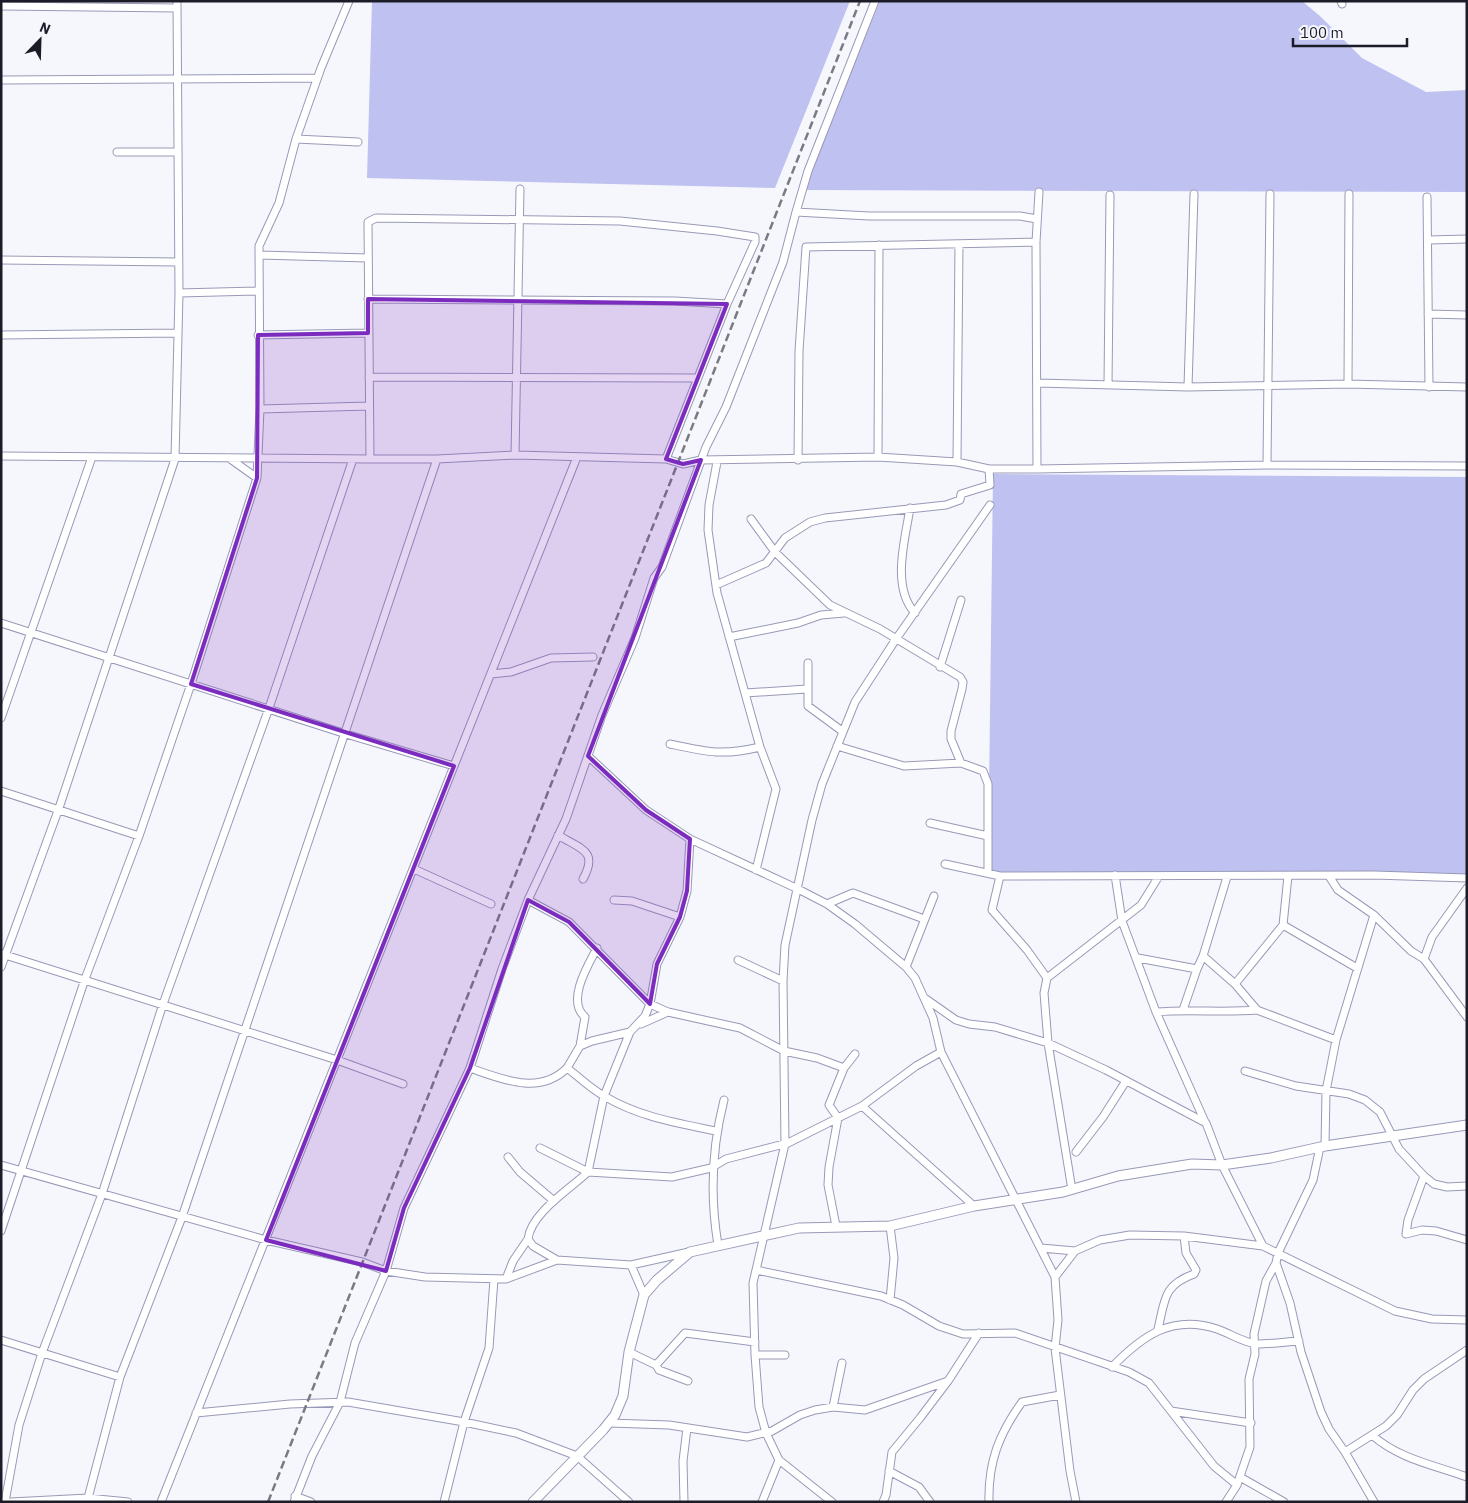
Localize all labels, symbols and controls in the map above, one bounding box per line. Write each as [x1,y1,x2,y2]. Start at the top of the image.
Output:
north arrow [15,15,65,65]
scale bar [1293,15,1407,47]
text: N [37,18,53,38]
text: 100 m [1300,23,1344,42]

